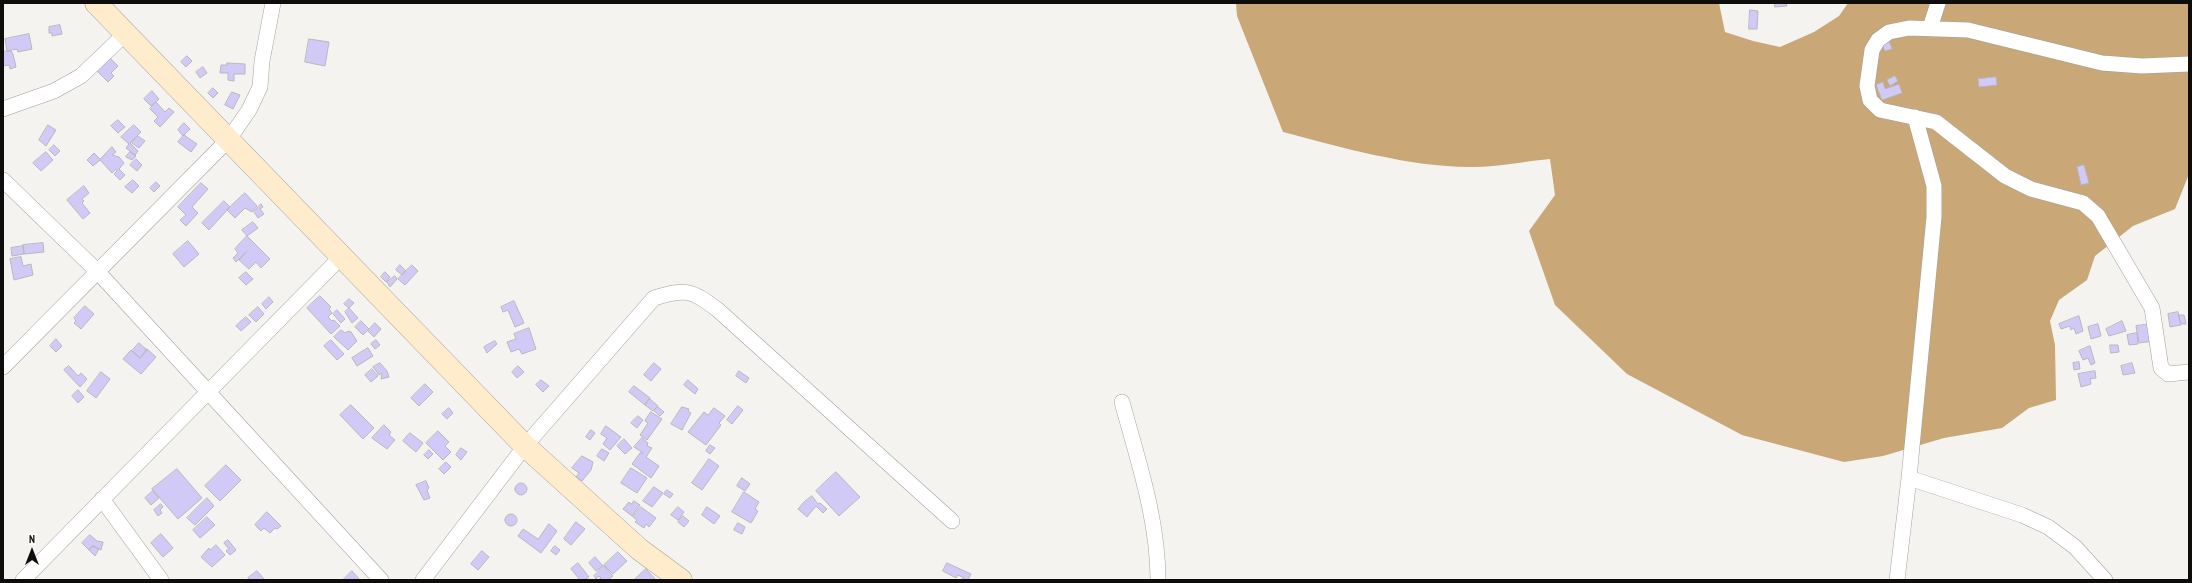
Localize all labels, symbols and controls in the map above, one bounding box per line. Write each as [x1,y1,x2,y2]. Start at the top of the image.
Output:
north arrow [12,531,52,571]
text: N [29,532,35,546]

